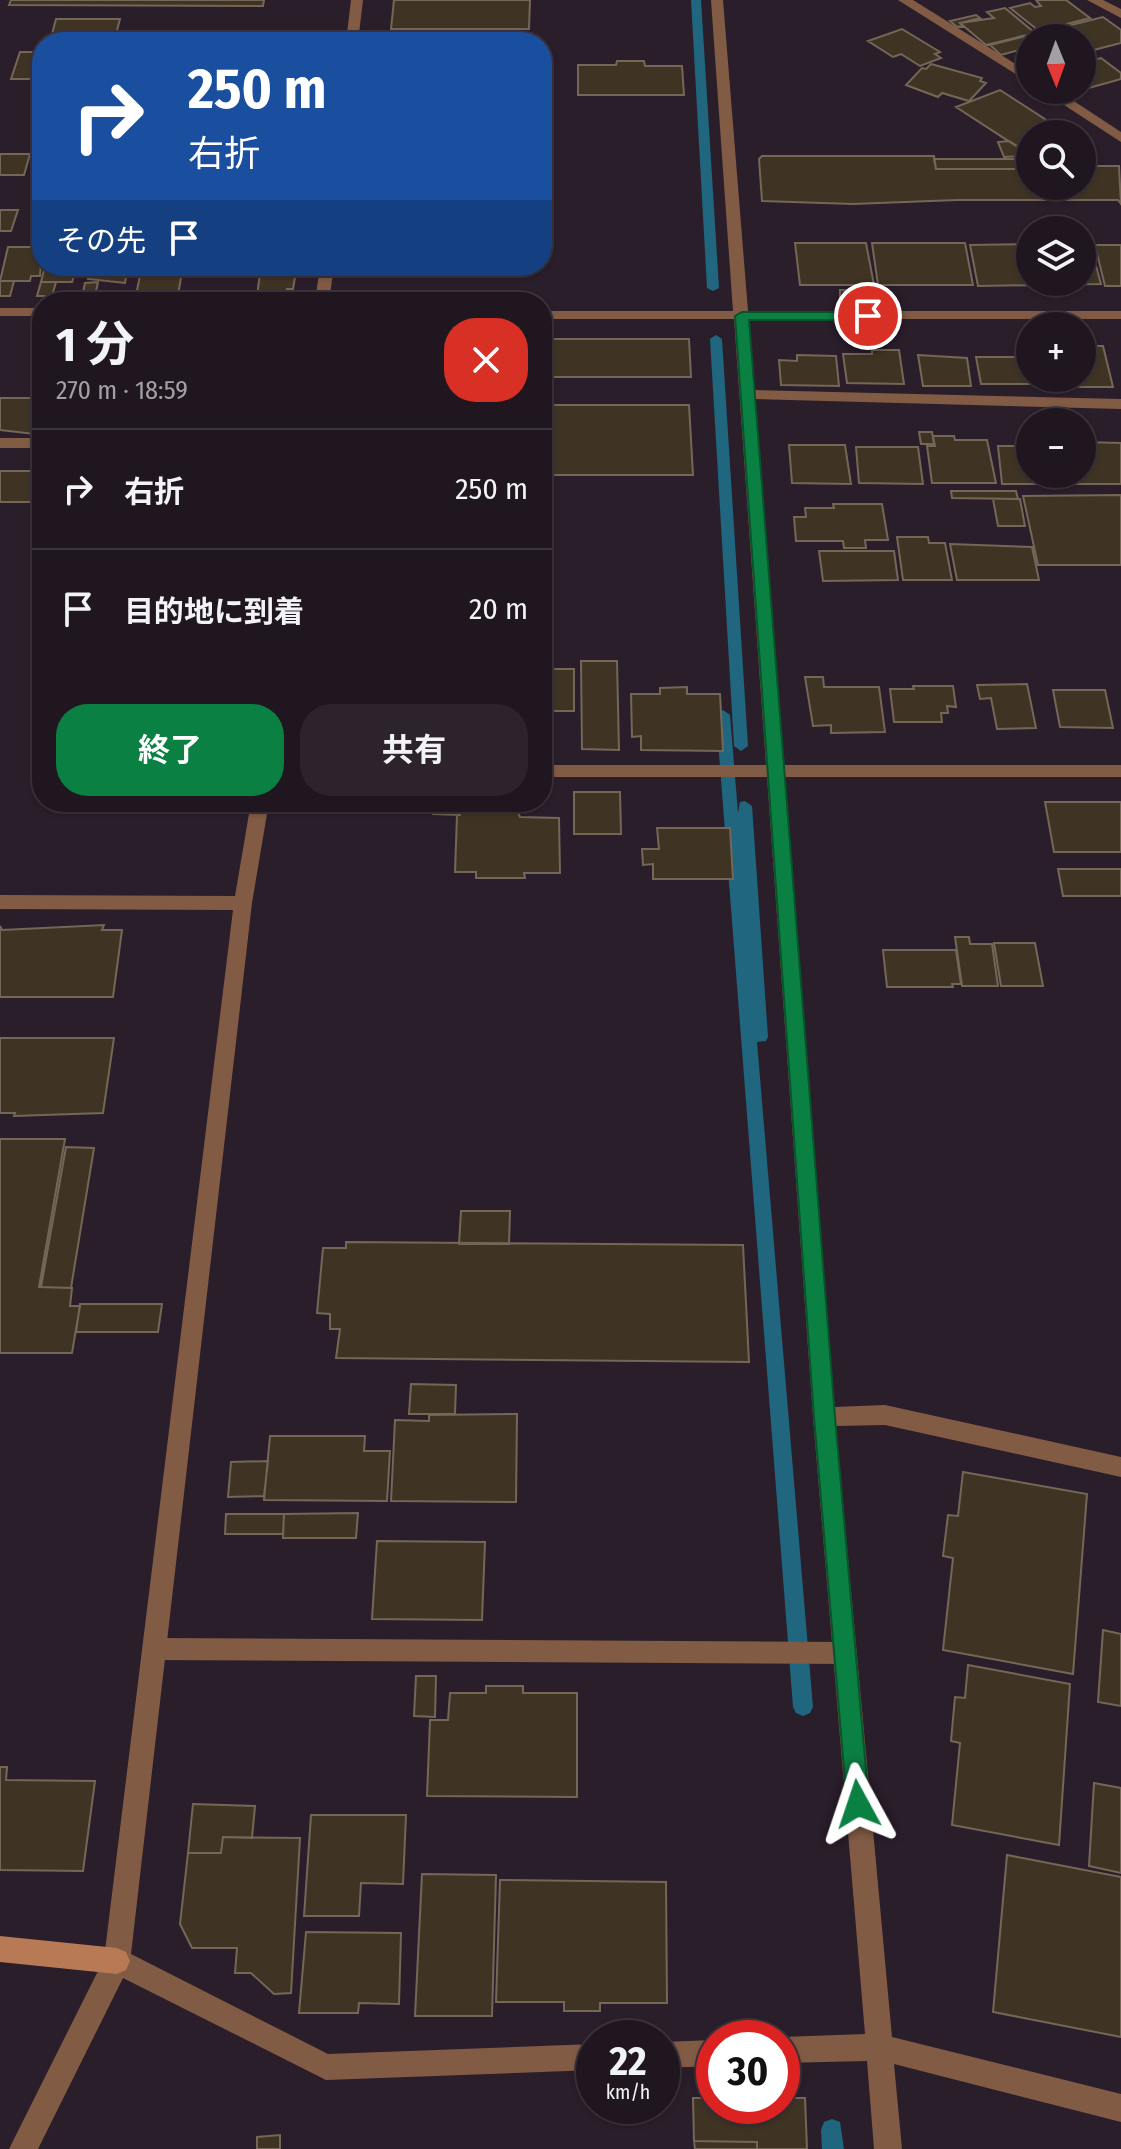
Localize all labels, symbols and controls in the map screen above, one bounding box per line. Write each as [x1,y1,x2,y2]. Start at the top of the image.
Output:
north arrow [1016,24,1096,104]
map controls [1016,24,1096,488]
text: 250 m [188,56,326,123]
icon: right [56,64,160,168]
button: search [1016,120,1096,200]
text: 右折 [188,132,260,176]
icon: arrive [162,216,206,260]
button: layers [1016,216,1096,296]
text: その先 [56,223,146,259]
pin [834,282,902,350]
icon: arrive [846,294,890,338]
button: + [1016,312,1096,392]
text: 1 分 [56,316,134,374]
button: close [444,318,528,402]
text: 270 m · 18:59 [56,375,188,406]
button: − [1016,408,1096,488]
icon: right [56,467,100,511]
text: 250 m [455,471,528,507]
text: 右折 [124,474,184,510]
icon: arrive [56,587,100,631]
text: 20 m [469,591,528,627]
text: 目的地に到着 [124,594,304,630]
button: 終了 [56,704,284,796]
button: 共有 [300,704,528,796]
position arrow [816,1762,900,1846]
speed limit sign: 30 [696,2020,800,2124]
text: 22 [609,2038,647,2086]
text: km/h [606,2080,650,2104]

